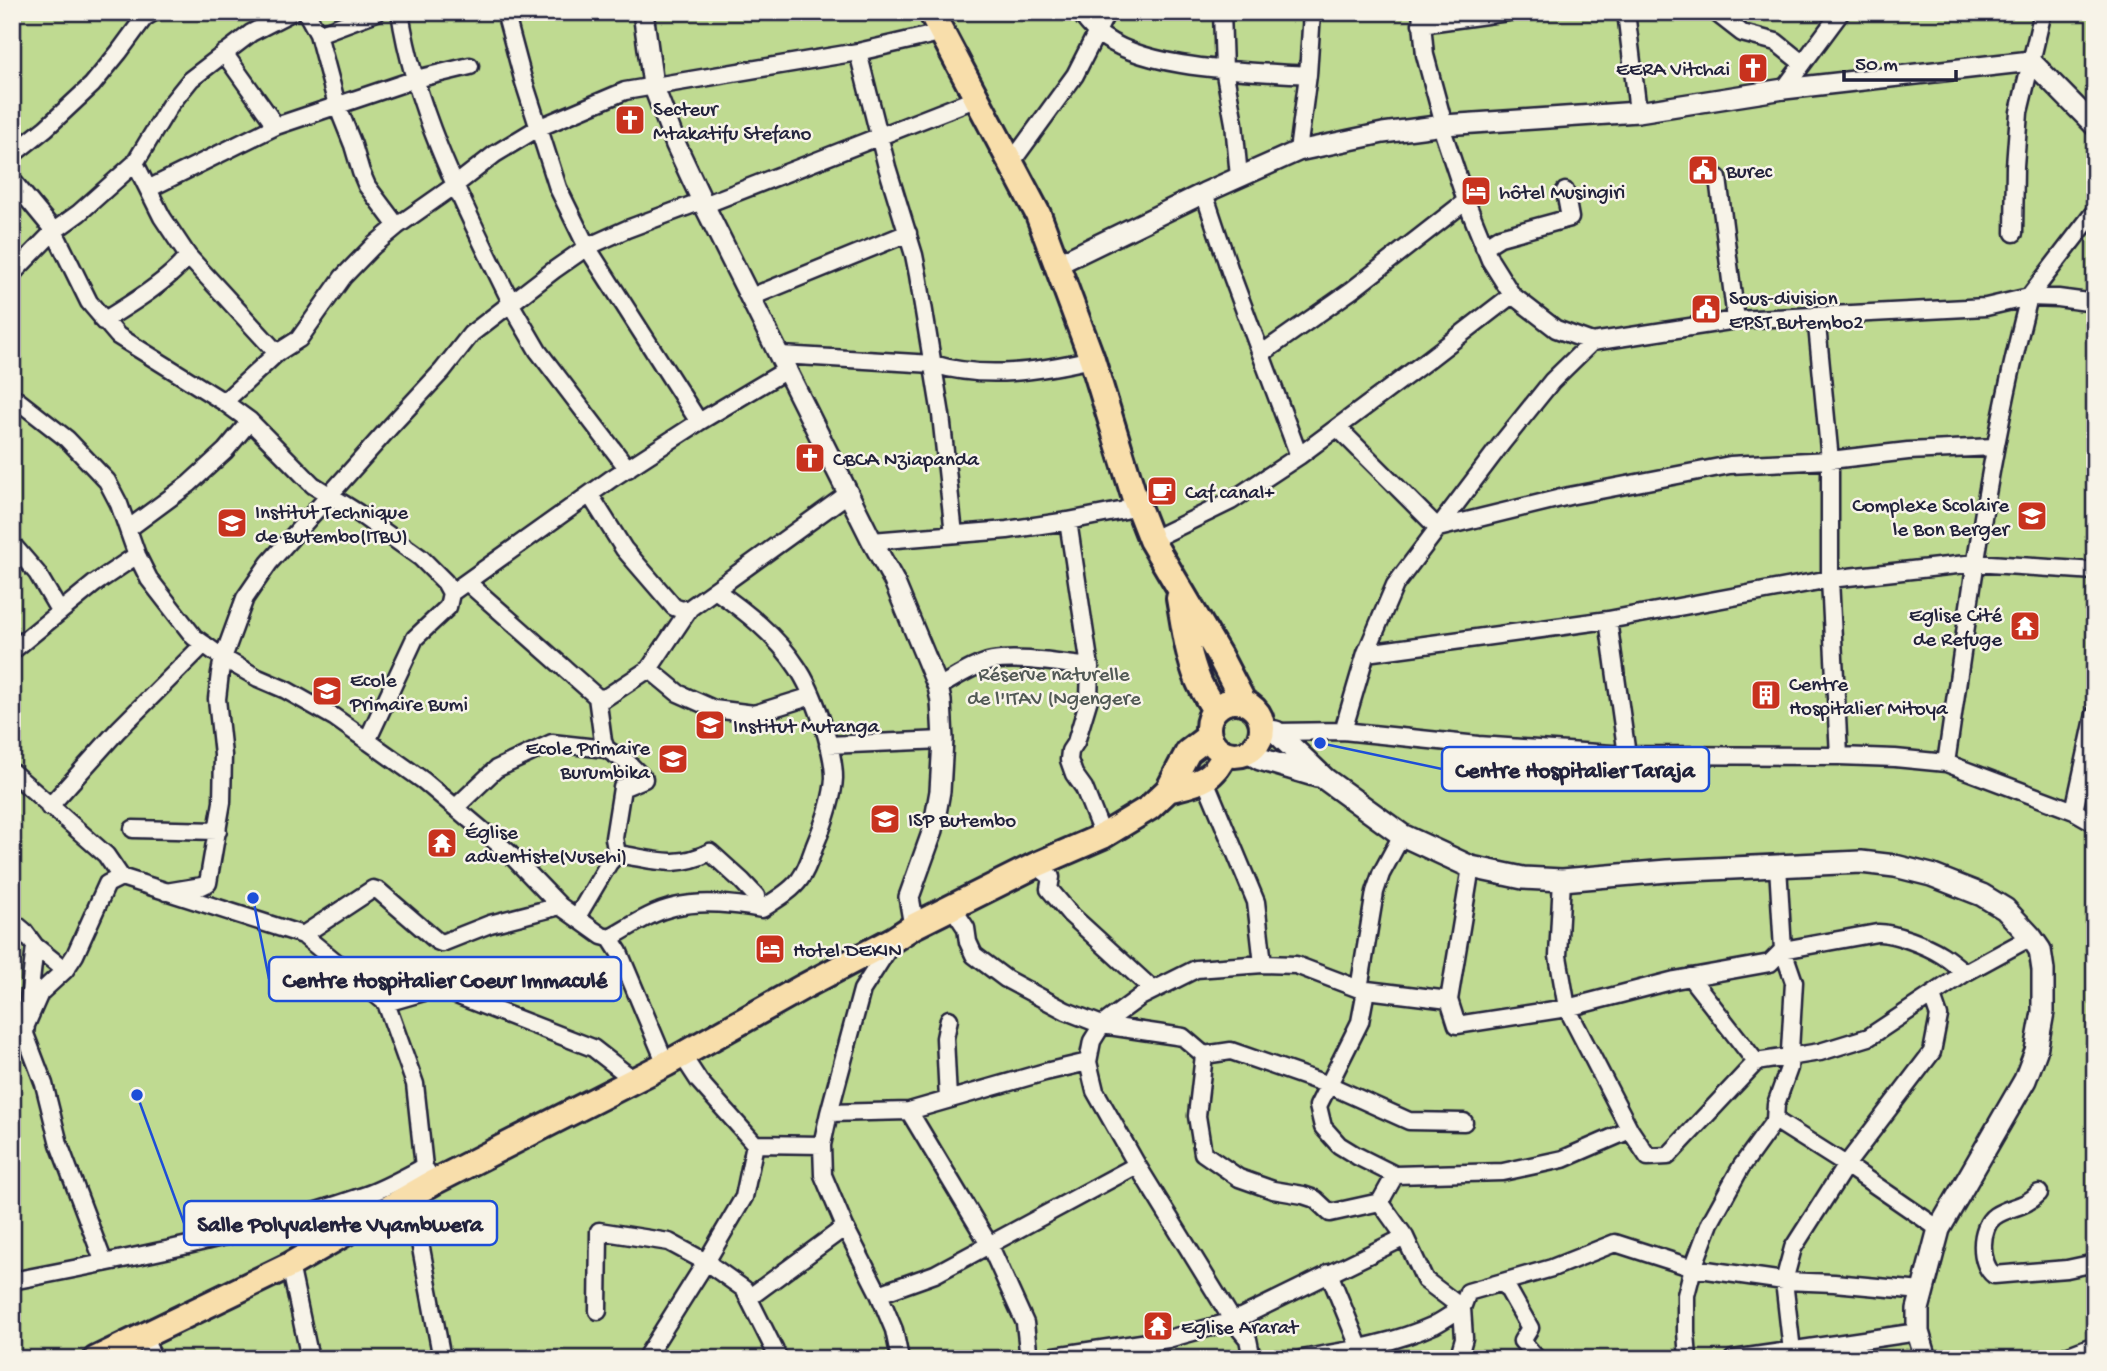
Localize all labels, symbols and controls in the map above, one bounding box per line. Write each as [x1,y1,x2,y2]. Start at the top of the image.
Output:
scale bar [1844,38,1956,82]
church icon: EERA Vitchai [1736,51,1770,85]
text: 50 m [1855,54,1898,79]
place label: EERA Vitchai [1616,59,1730,84]
place label: Secteur Mtakatifu Stefano [653,99,811,148]
church icon: Secteur Mtakatifu Stefano [613,103,647,137]
public building icon: Burec [1686,153,1720,187]
place label: Burec [1725,161,1773,186]
hotel icon: hôtel Musingiri [1459,174,1493,208]
place label: hôtel Musingiri [1499,182,1625,207]
place label: Sous-division EPST Butembo2 [1729,288,1864,337]
public building icon: Sous-division EPST Butembo2 [1689,292,1723,326]
church icon: CBCA Nziapanda [793,441,827,475]
place label: CBCA Nziapanda [833,449,980,474]
cafe icon: Caf canal+ [1145,474,1179,508]
place label: Caf canal+ [1185,482,1275,507]
place label: Complexe Scolaire le Bon Berger [1852,495,2011,544]
school or university icon: Complexe Scolaire le Bon Berger [2015,499,2049,533]
place label: Institut Technique de Butembo(ITBU) [255,502,409,551]
school or university icon: Institut Technique de Butembo(ITBU) [215,506,249,540]
place label: Eglise Cité de Refuge [1909,605,2003,654]
temple icon: Eglise Cité de Refuge [2008,609,2042,643]
park label: Réserve naturelle de l'ITAV (Ngengere [967,664,1142,713]
place label: Ecole Primaire Bumi [349,670,468,719]
school or university icon: Ecole Primaire Bumi [310,674,344,708]
place label: Centre Hospitalier Mitoya [1789,674,1949,723]
building icon: Centre Hospitalier Mitoya [1749,678,1783,712]
school or university icon: Institut Mutanga [693,708,727,742]
place label: Institut Mutanga [733,716,880,741]
place label: Ecole Primaire Burumbika [525,738,651,787]
school or university icon: Ecole Primaire Burumbika [656,742,690,776]
callout: Centre Hospitalier Taraja [1442,747,1709,791]
text: Centre Hospitalier Taraja [1455,759,1696,786]
school or university icon: ISP Butembo [868,802,902,836]
place label: ISP Butembo [908,810,1016,835]
place label: Église adventiste(Vusehi) [465,822,627,871]
temple icon: Église adventiste(Vusehi) [425,826,459,860]
hotel icon: Hotel DEKIN [753,932,787,966]
place label: Hotel DEKIN [793,940,902,965]
callout: Centre Hospitalier Coeur Immaculé [269,957,621,1001]
text: Centre Hospitalier Coeur Immaculé [283,969,609,996]
callout: Salle Polyvalente Vyambwera [184,1201,497,1245]
text: Salle Polyvalente Vyambwera [197,1213,484,1240]
temple icon: Eglise Ararat [1141,1309,1175,1343]
place label: Eglise Ararat [1181,1317,1300,1342]

